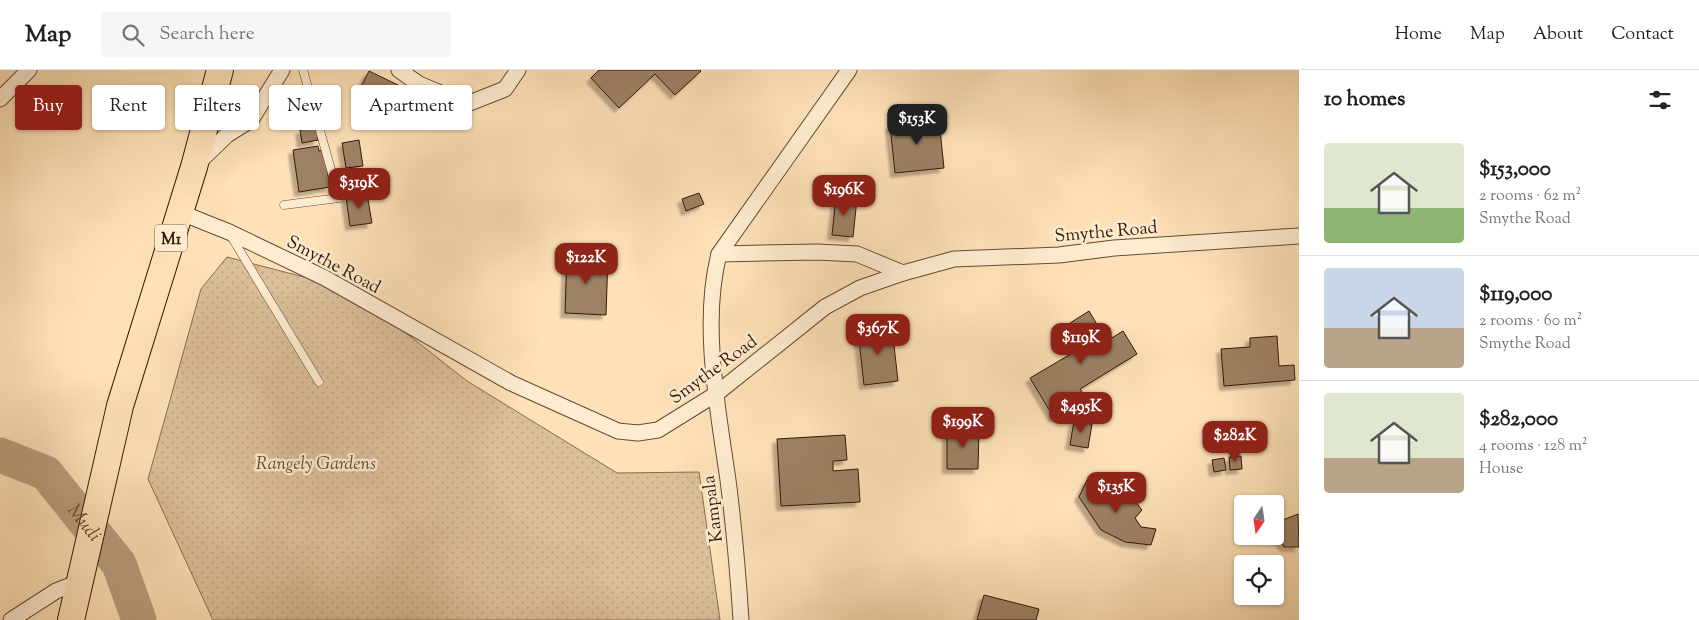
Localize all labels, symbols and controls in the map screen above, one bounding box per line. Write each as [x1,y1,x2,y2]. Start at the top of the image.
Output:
search box [101,12,451,57]
text: Map [25,18,71,52]
icon: search [119,21,147,49]
text: Search here [159,21,255,48]
text: Home [1395,22,1442,48]
text: Map [1470,22,1505,48]
text: About [1533,22,1583,48]
text: Contact [1611,22,1674,48]
chip: Buy [15,85,82,130]
chip: Rent [92,85,165,130]
chip: Filters [175,85,259,130]
chip: New [269,85,341,130]
chip: Apartment [351,85,472,130]
text: 10 homes [1324,85,1405,115]
icon: filters [1646,86,1674,114]
pin: $153K [882,104,952,146]
text: $153K [898,108,936,131]
text: $153,000 [1479,155,1551,185]
icon: home [1364,163,1424,223]
pin: $319K [324,168,394,210]
text: $319K [339,172,379,195]
pin: $196K [809,174,879,217]
text: $196K [823,179,865,202]
text: 2 rooms · 62 m² [1479,185,1581,208]
text: Smythe Road [1479,208,1571,231]
street label: Smythe Road [1054,216,1159,250]
road number: M1 [155,224,187,252]
street label: Smythe Road [281,230,385,301]
pin: $122K [551,242,621,285]
text: $122K [566,247,606,270]
text: $119,000 [1479,280,1552,310]
icon: home [1364,288,1424,348]
text: 2 rooms · 60 m² [1479,310,1582,333]
pin: $367K [843,314,913,356]
text: $367K [857,318,899,341]
pin: $119K [1046,322,1116,365]
text: $119K [1062,327,1100,350]
street label: Smythe Road [665,330,764,411]
text: Smythe Road [1479,333,1571,356]
pin: $495K [1046,392,1116,434]
text: $495K [1060,396,1102,419]
text: $282,000 [1479,405,1558,435]
pin: $199K [928,406,998,449]
text: $199K [943,411,983,434]
icon: home [1364,413,1424,473]
pin: $282K [1200,420,1270,463]
text: $282K [1214,425,1256,448]
text: 4 rooms · 128 m² [1479,435,1587,458]
park label: Rangely Gardens [256,452,376,478]
text: House [1479,458,1523,481]
pin: $135K [1081,472,1151,514]
street label: Kampala [697,474,731,544]
text: $135K [1097,476,1135,499]
north arrow [1234,495,1284,545]
map controls [1234,495,1284,605]
water label: Mudi [60,499,107,548]
button: locate [1234,555,1284,605]

